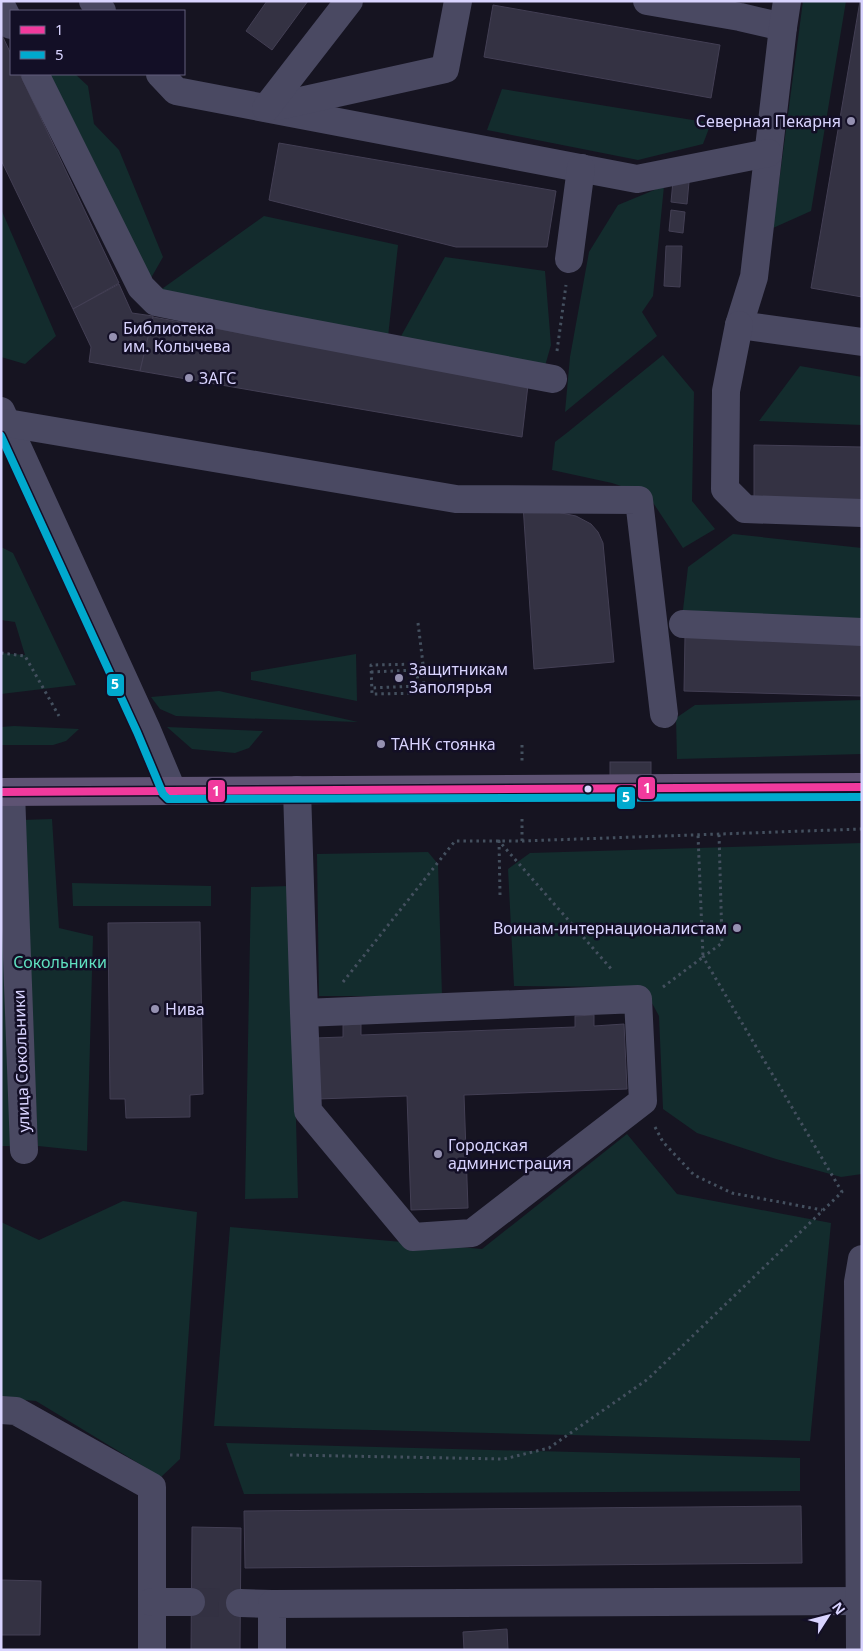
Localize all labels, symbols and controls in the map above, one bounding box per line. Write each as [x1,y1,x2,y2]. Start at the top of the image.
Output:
legend [10,10,185,75]
text: 1 [55,19,64,39]
text: 5 [55,44,64,64]
place label: Северная Пекарня [696,110,841,132]
marker: Северная Пекарня [845,115,857,127]
place label: Библиотека им. Колычева [123,317,231,357]
marker: Библиотека им. Колычева [107,331,119,343]
place label: ЗАГС [199,367,237,389]
marker: ЗАГС [183,372,195,384]
place label: Защитникам Заполярья [409,658,508,698]
marker: Защитникам Заполярья [393,672,405,684]
line badge: 5 [106,673,125,697]
text: 5 [111,674,119,693]
place label: ТАНК стоянка [391,733,496,755]
marker: ТАНК стоянка [375,738,387,750]
line badge: 1 [637,776,656,800]
text: 1 [643,778,651,797]
line badge: 1 [207,779,226,803]
text: 1 [212,781,220,800]
unlabelled marker [583,784,593,794]
line badge: 5 [616,786,636,810]
text: 5 [622,787,630,806]
place label: Воинам-интернационалистам [493,917,727,939]
marker: Воинам-интернационалистам [731,922,743,934]
park label: Сокольники [13,951,107,973]
street label: улица Сокольники [8,989,34,1133]
place label: Нива [165,998,205,1020]
marker: Нива [149,1003,161,1015]
place label: Городская администрация [448,1134,572,1174]
marker: Городская администрация [432,1148,444,1160]
north arrow [803,1591,853,1641]
text: N [828,1598,850,1618]

